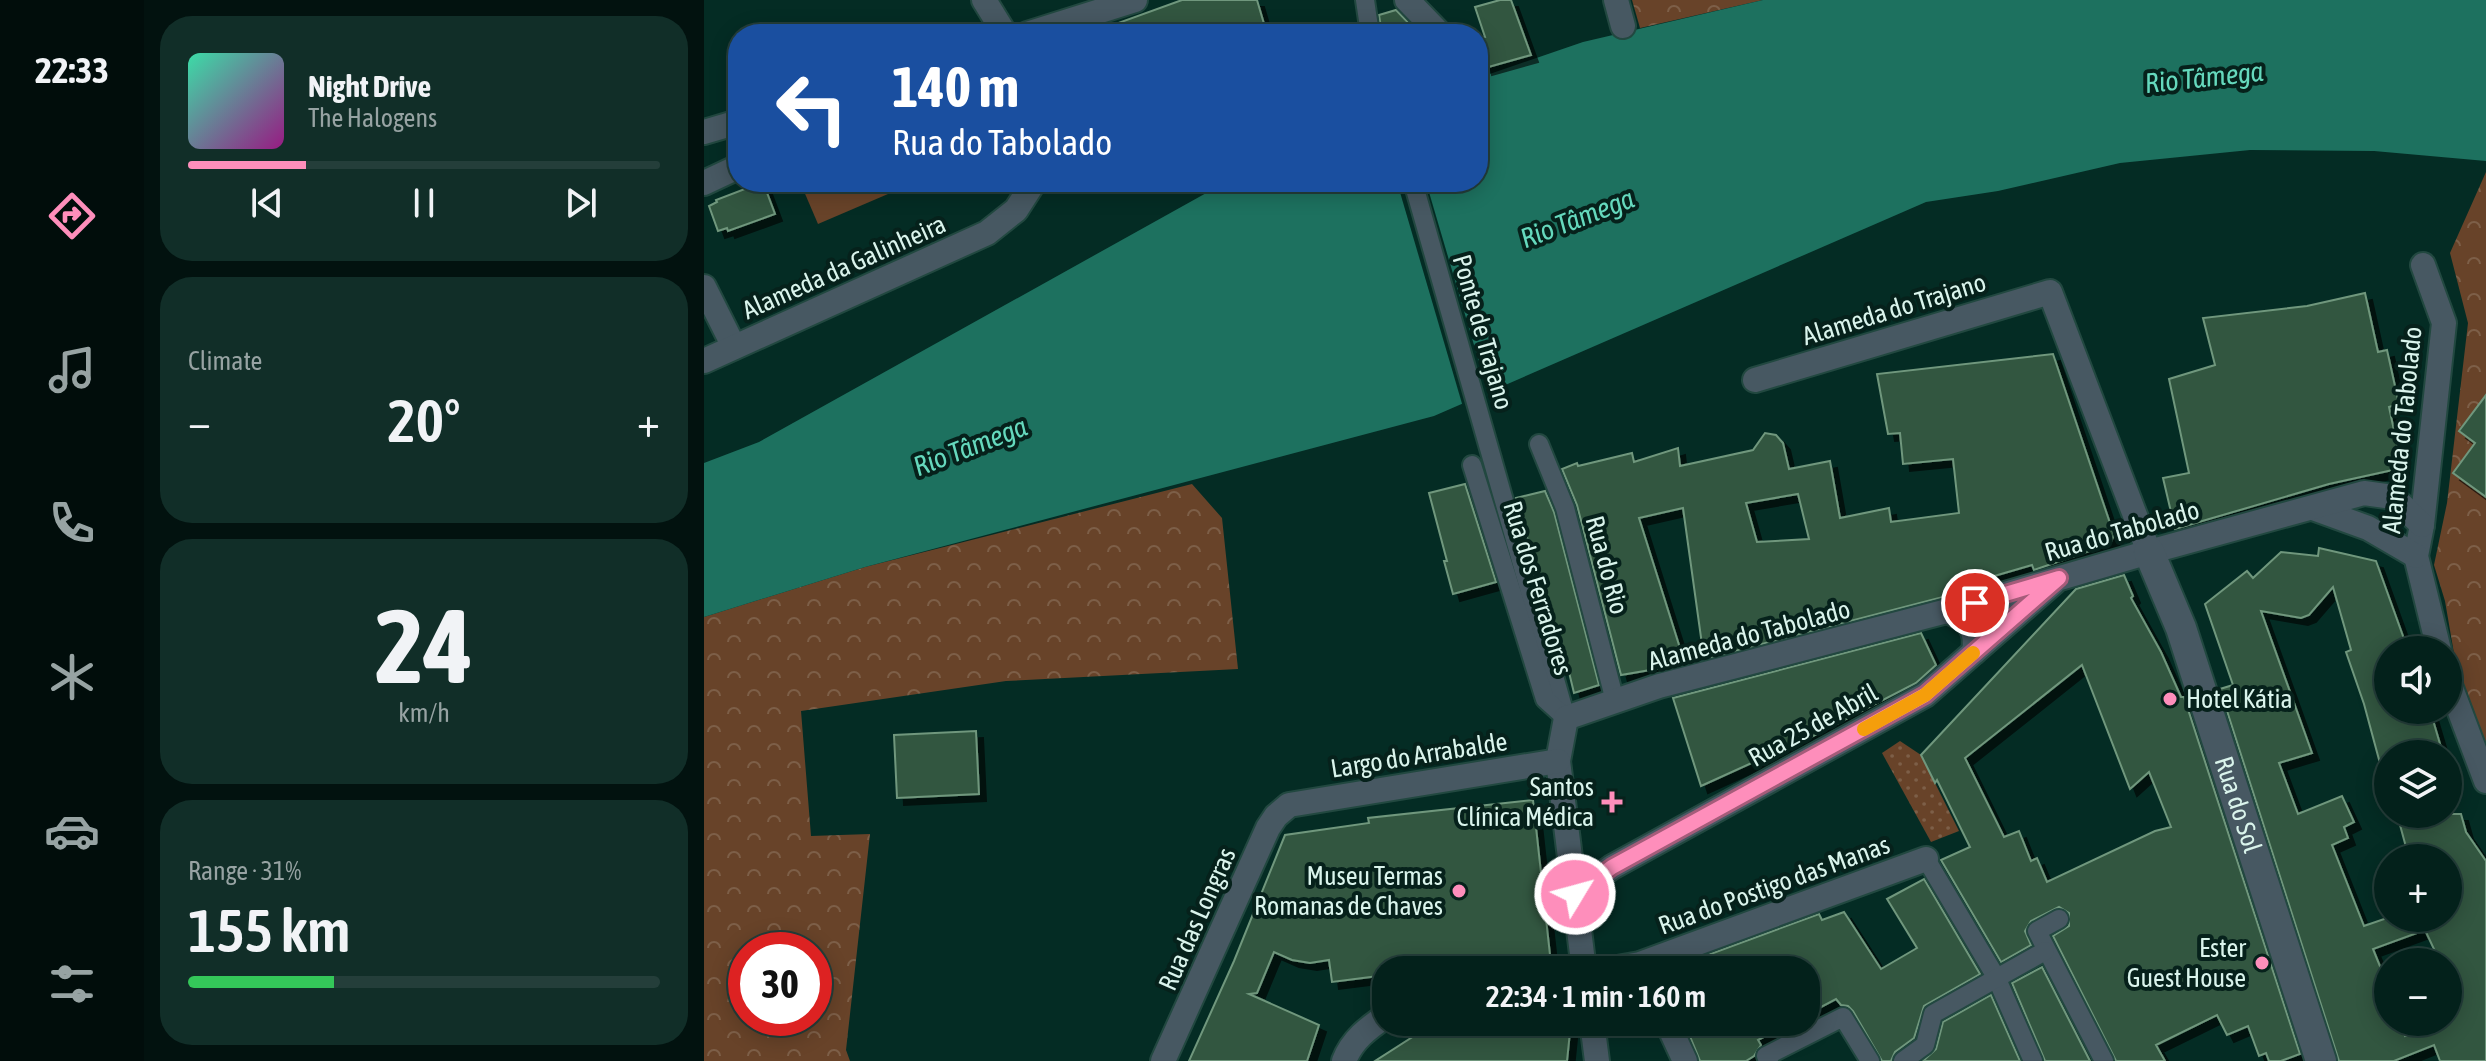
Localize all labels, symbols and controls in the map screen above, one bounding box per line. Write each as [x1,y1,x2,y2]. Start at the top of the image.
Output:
text: 22:33 [35,49,109,91]
text: 140 m [892,55,1019,119]
water label: Rio Tâmega [2143,55,2265,99]
icon: left [760,56,864,160]
text: Night Drive [308,69,431,103]
text: The Halogens [308,103,437,133]
text: Rua do Tabolado [892,121,1112,163]
icon: previous [245,181,289,225]
icon: pause [402,181,446,225]
icon: next [559,181,603,225]
water label: Rio Tâmega [1516,182,1638,254]
icon: directions [44,188,100,244]
street label: Alameda da Galinheira [738,209,950,325]
street label: Ponte de Trajano [1447,251,1519,413]
street label: Alameda do Trajano [1799,267,1989,351]
street label: Alameda do Tabolado [2376,325,2428,535]
icon: music [44,342,100,398]
text: Climate [188,346,262,376]
text: 20° [388,386,460,455]
text: − [188,396,211,446]
text: + [637,396,660,446]
water label: Rio Tâmega [909,410,1031,482]
icon: phone [44,495,100,551]
street label: Rua do Tabolado [2041,495,2203,567]
street label: Rua dos Ferradores [1497,497,1579,679]
street label: Rua do Rio [1580,513,1634,617]
pin [1941,569,2009,637]
icon: arrive [1953,581,1997,625]
text: 24 [375,586,473,705]
street label: Alameda do Tabolado [1645,594,1853,676]
map controls [2374,636,2462,1036]
button: sound [2374,636,2462,724]
icon: climate [44,649,100,705]
street label: Rua 25 de Abril [1743,677,1883,773]
place label: Hotel Kátia [2186,684,2293,714]
marker: Hotel Kátia [2161,690,2179,708]
text: km/h [398,698,450,728]
street label: Largo do Arrabalde [1329,726,1509,784]
button: layers [2374,740,2462,828]
street label: Rua do Sol [2209,753,2268,857]
place label: Santos Clínica Médica [1456,772,1594,832]
marker: Santos Clínica Médica [1601,791,1623,813]
icon: car [44,803,100,859]
street label: Rua do Postigo das Manas [1654,829,1894,941]
street label: Rua das Longras [1152,843,1242,995]
button: + [2374,844,2462,932]
position arrow [1533,852,1617,936]
text: Range · 31% [188,856,301,886]
place label: Museu Termas Romanas de Chaves [1254,861,1443,921]
marker: Museu Termas Romanas de Chaves [1450,882,1468,900]
text: 155 km [188,896,350,965]
speed limit sign: 30 [728,932,832,1036]
place label: Ester Guest House [2127,933,2246,993]
button: − [2374,948,2462,1036]
marker: Ester Guest House [2253,954,2271,972]
icon: filters [44,956,100,1012]
text: 22:34 · 1 min · 160 m [1486,979,1706,1013]

